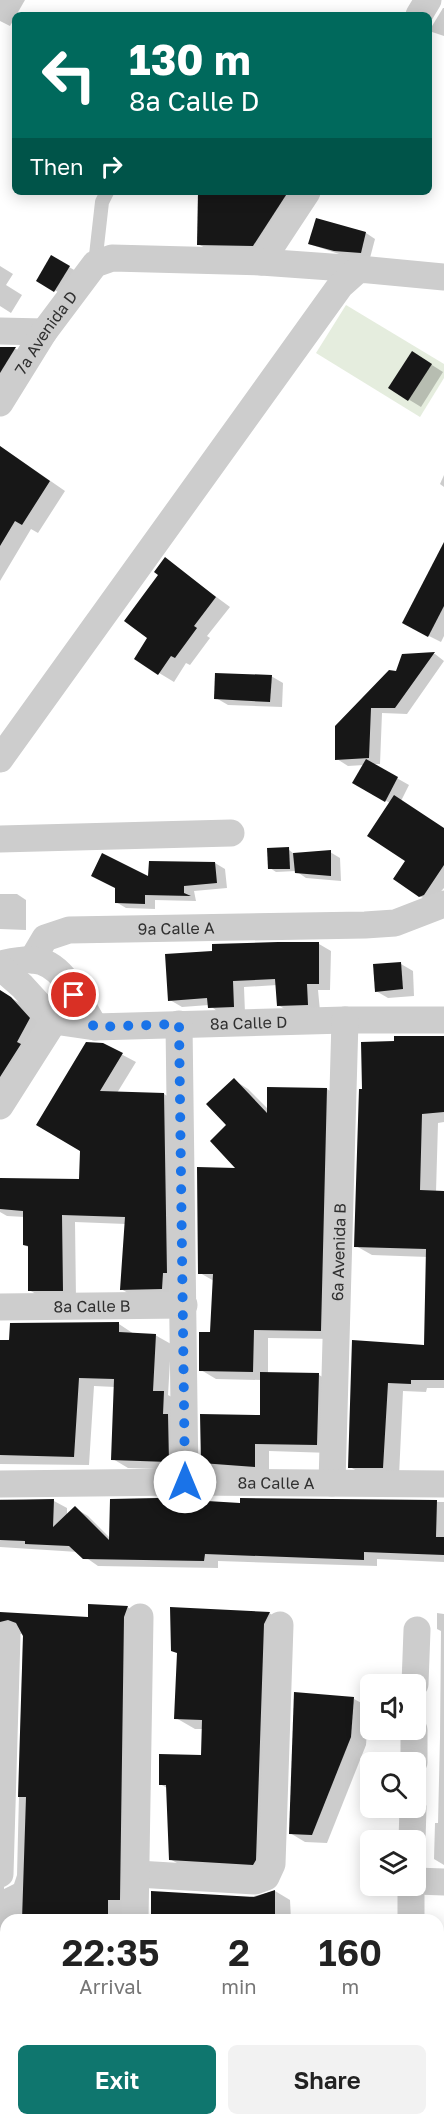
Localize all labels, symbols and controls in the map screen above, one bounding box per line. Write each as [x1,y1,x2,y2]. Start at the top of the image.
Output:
text: 130 m [129,34,251,84]
icon: left [30,36,108,114]
text: 8a Calle D [129,85,259,117]
icon: right [95,150,128,183]
text: Then [30,153,83,180]
street label: 7a Avenida D [10,287,82,378]
street label: 9a Calle A [138,918,215,939]
pin [48,969,99,1020]
icon: arrive [57,978,90,1011]
street label: 8a Calle D [210,1012,287,1034]
street label: 6a Avenida B [327,1203,350,1301]
street label: 8a Calle B [53,1296,131,1316]
position arrow [153,1450,217,1514]
street label: 8a Calle A [237,1472,315,1493]
map controls [360,1674,426,1896]
button: sound [360,1674,426,1740]
button: search [360,1752,426,1818]
button: layers [360,1830,426,1896]
text: 22:35 [62,1931,159,1974]
text: 2 [228,1931,250,1974]
text: 160 [319,1931,382,1974]
text: Arrival [79,1974,142,1998]
text: min [221,1974,257,1998]
text: m [341,1974,359,1998]
button: Exit [18,2045,216,2114]
button: Share [228,2045,426,2114]

